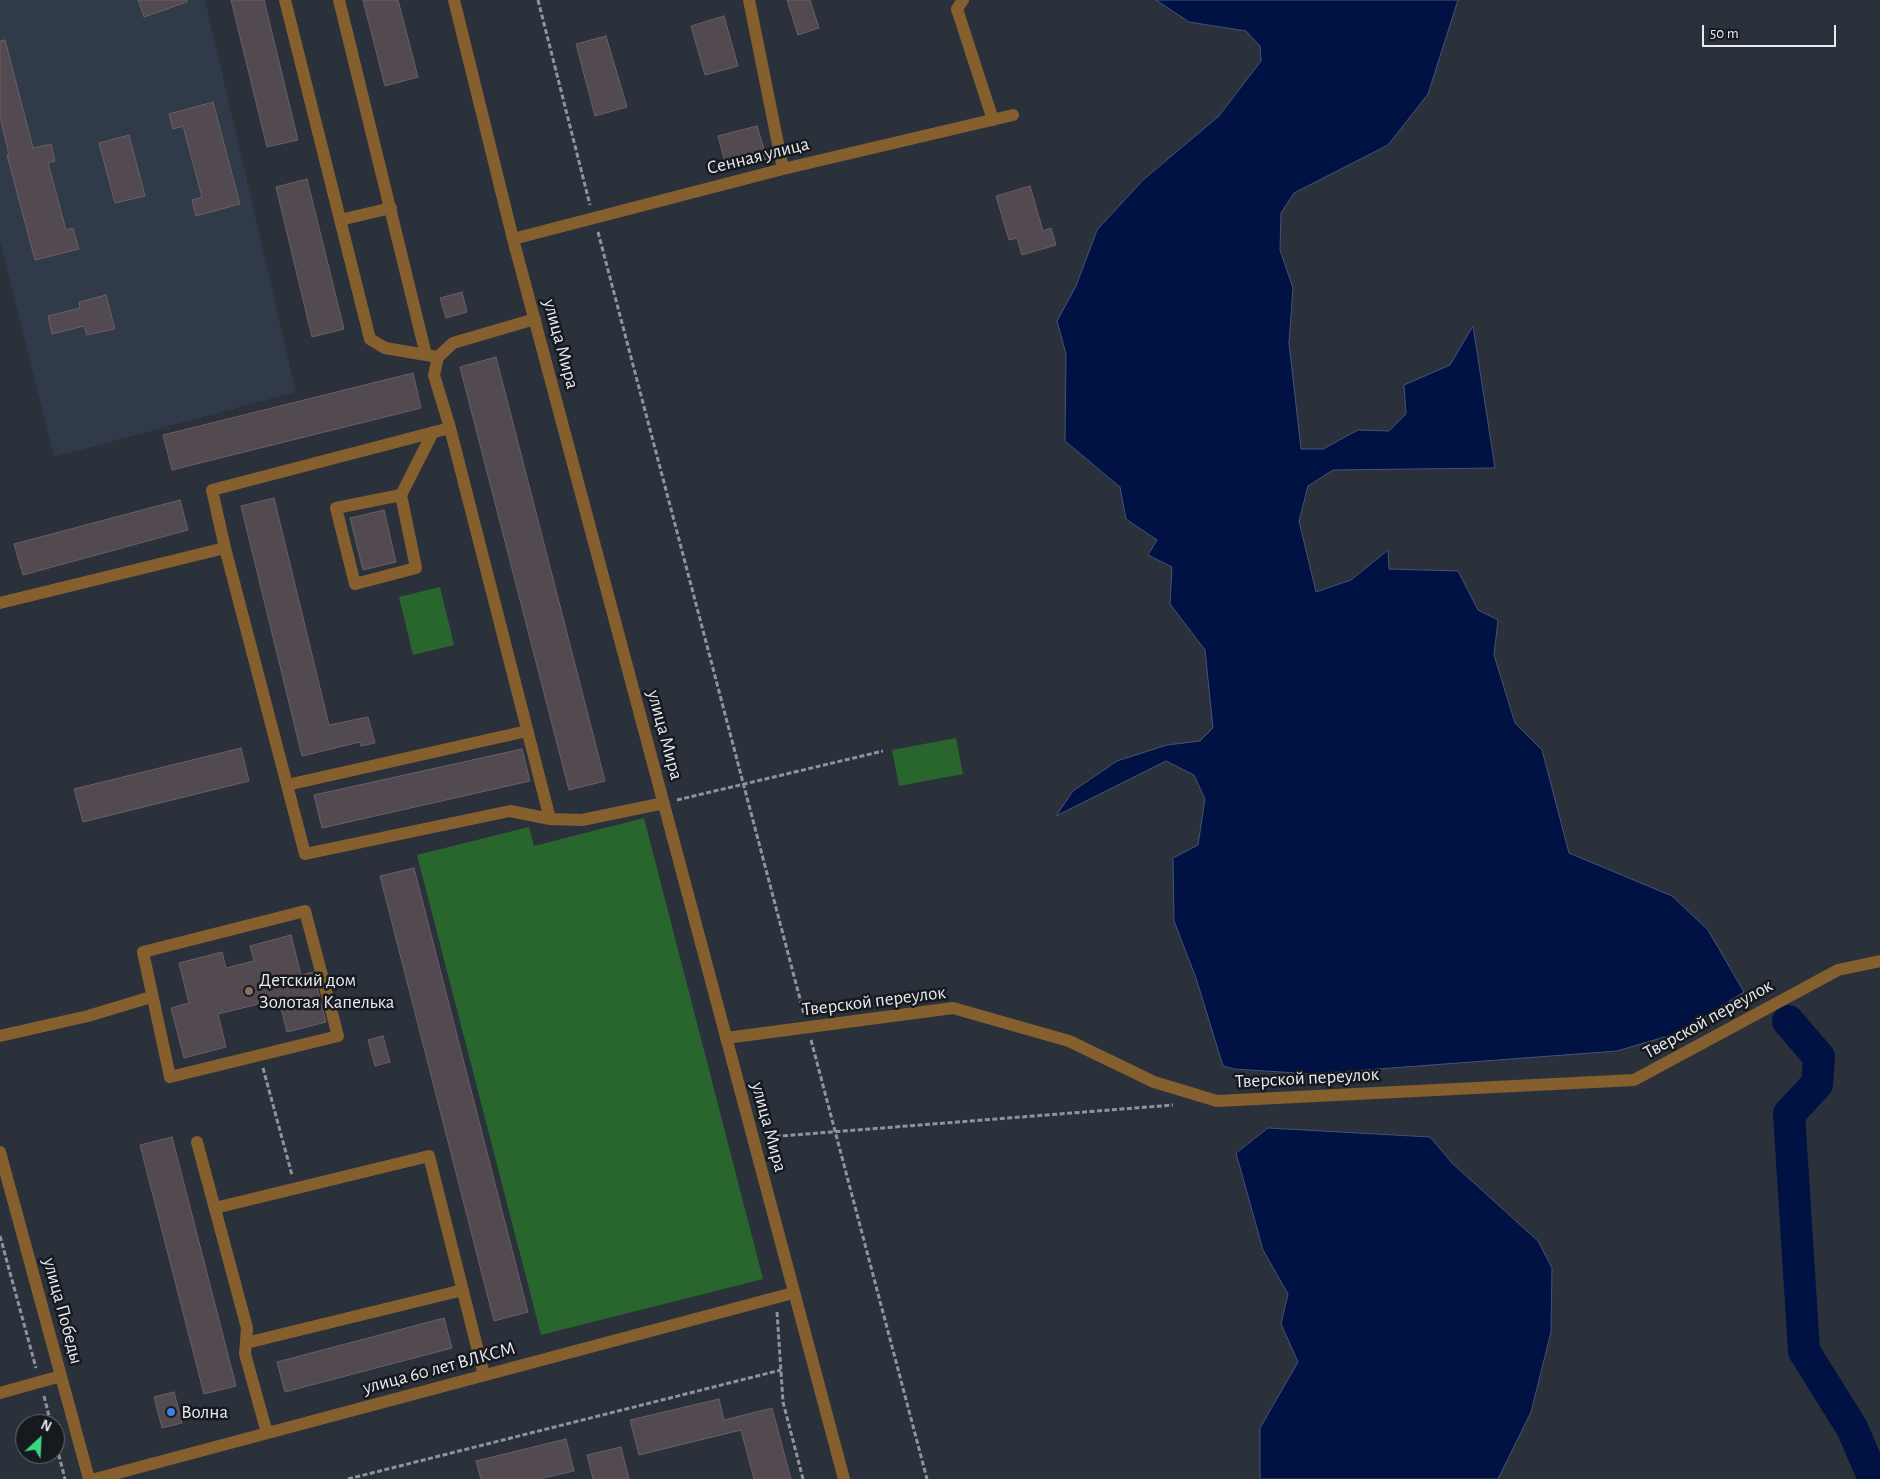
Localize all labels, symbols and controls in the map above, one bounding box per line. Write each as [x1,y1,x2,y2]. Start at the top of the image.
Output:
scale bar [1705,15,1839,47]
text: 50 m [1710,26,1739,41]
street label: Сенная улица [704,132,812,180]
street label: улица Мира [538,297,584,391]
street label: улица Мира [642,688,688,782]
place label: Детский дом Золотая Капелька [259,969,395,1013]
street label: Тверской переулок [1639,974,1777,1064]
street label: Тверской переулок [801,981,947,1021]
marker: Детский дом Золотая Капелька [243,985,255,997]
street label: Тверской переулок [1234,1063,1380,1093]
street label: улица Мира [746,1080,792,1174]
street label: улица Победы [38,1255,88,1367]
street label: улица 60 лет ВЛКСМ [360,1337,518,1399]
place label: Волна [181,1401,228,1423]
marker: Волна [165,1406,177,1418]
north arrow [15,1414,65,1464]
text: N [39,1418,53,1435]

